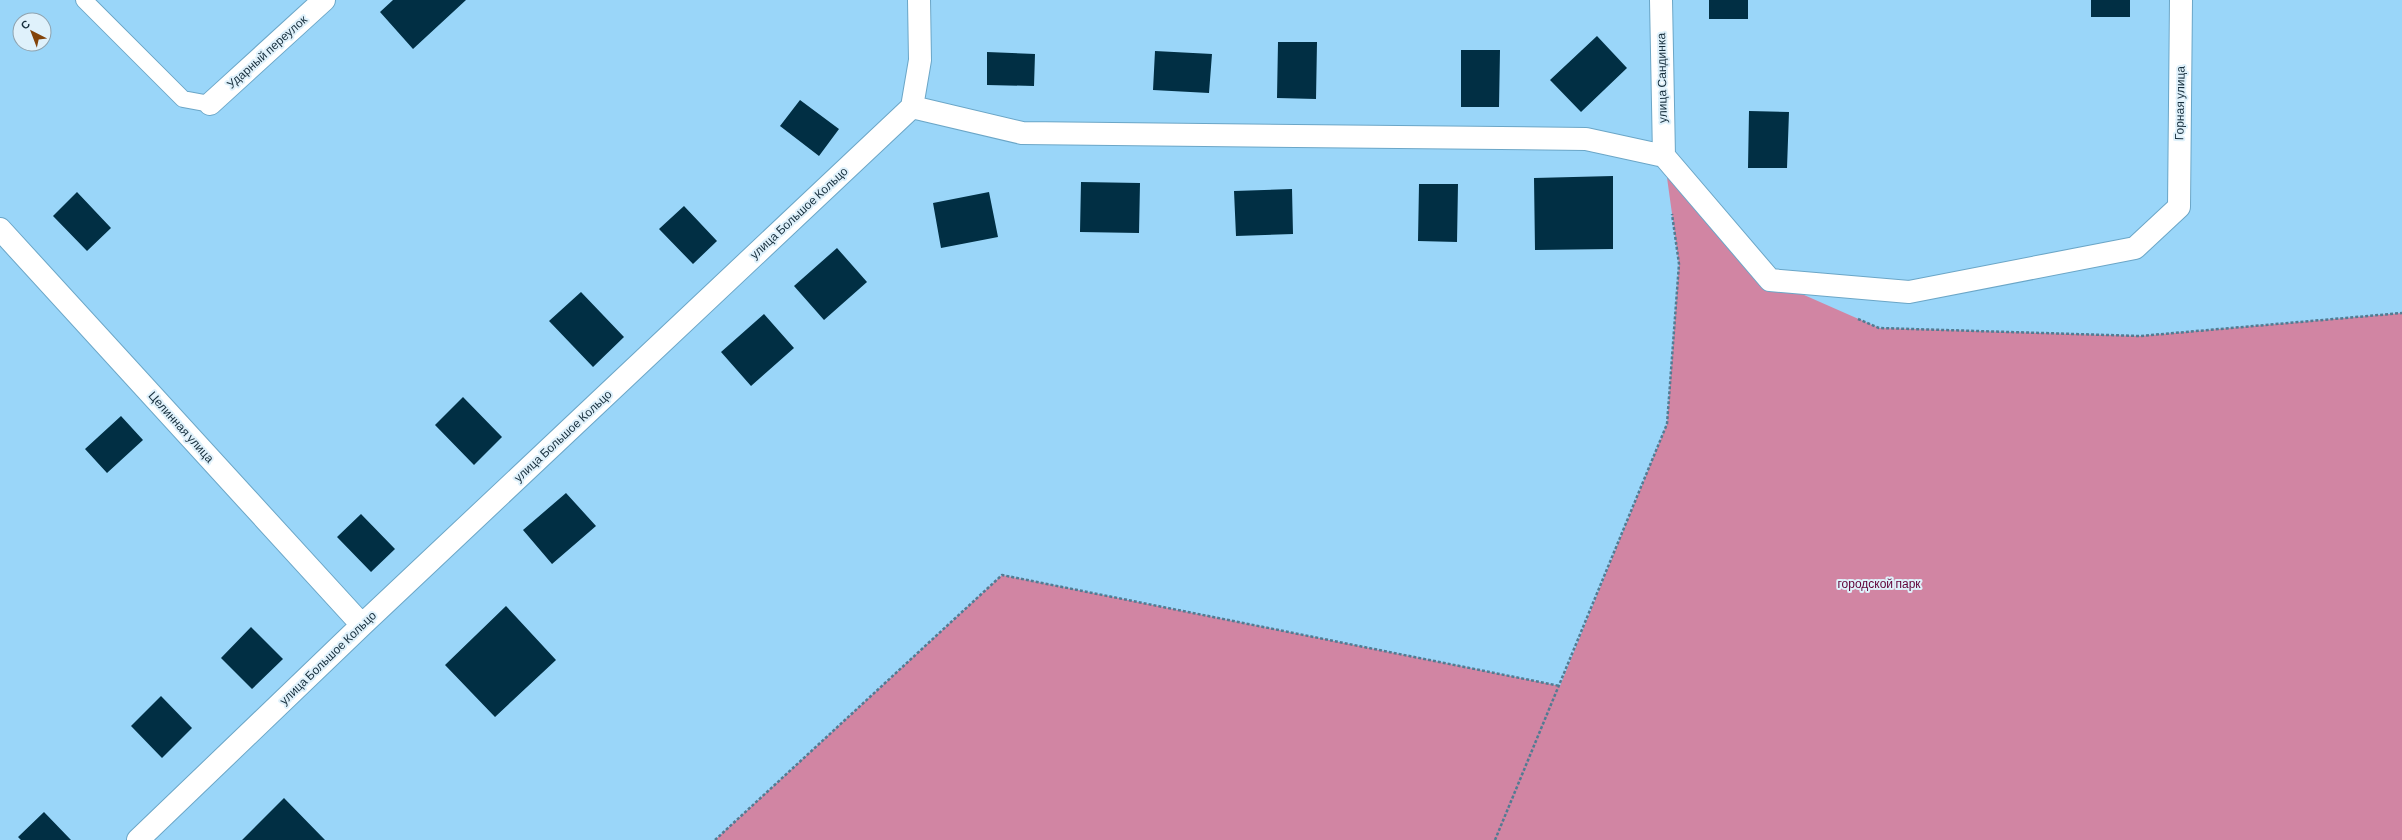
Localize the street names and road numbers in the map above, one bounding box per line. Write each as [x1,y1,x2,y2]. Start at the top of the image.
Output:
street label: Ударный переулок [224,11,310,92]
street label: улица Сандинка [1653,33,1670,123]
street label: Горная улица [2171,65,2188,140]
street label: улица Большое Кольцо [747,163,851,262]
street label: улица Большое Кольцо [511,386,615,485]
street label: Целинная улица [145,388,217,466]
street label: улица Большое Кольцо [276,607,379,708]

